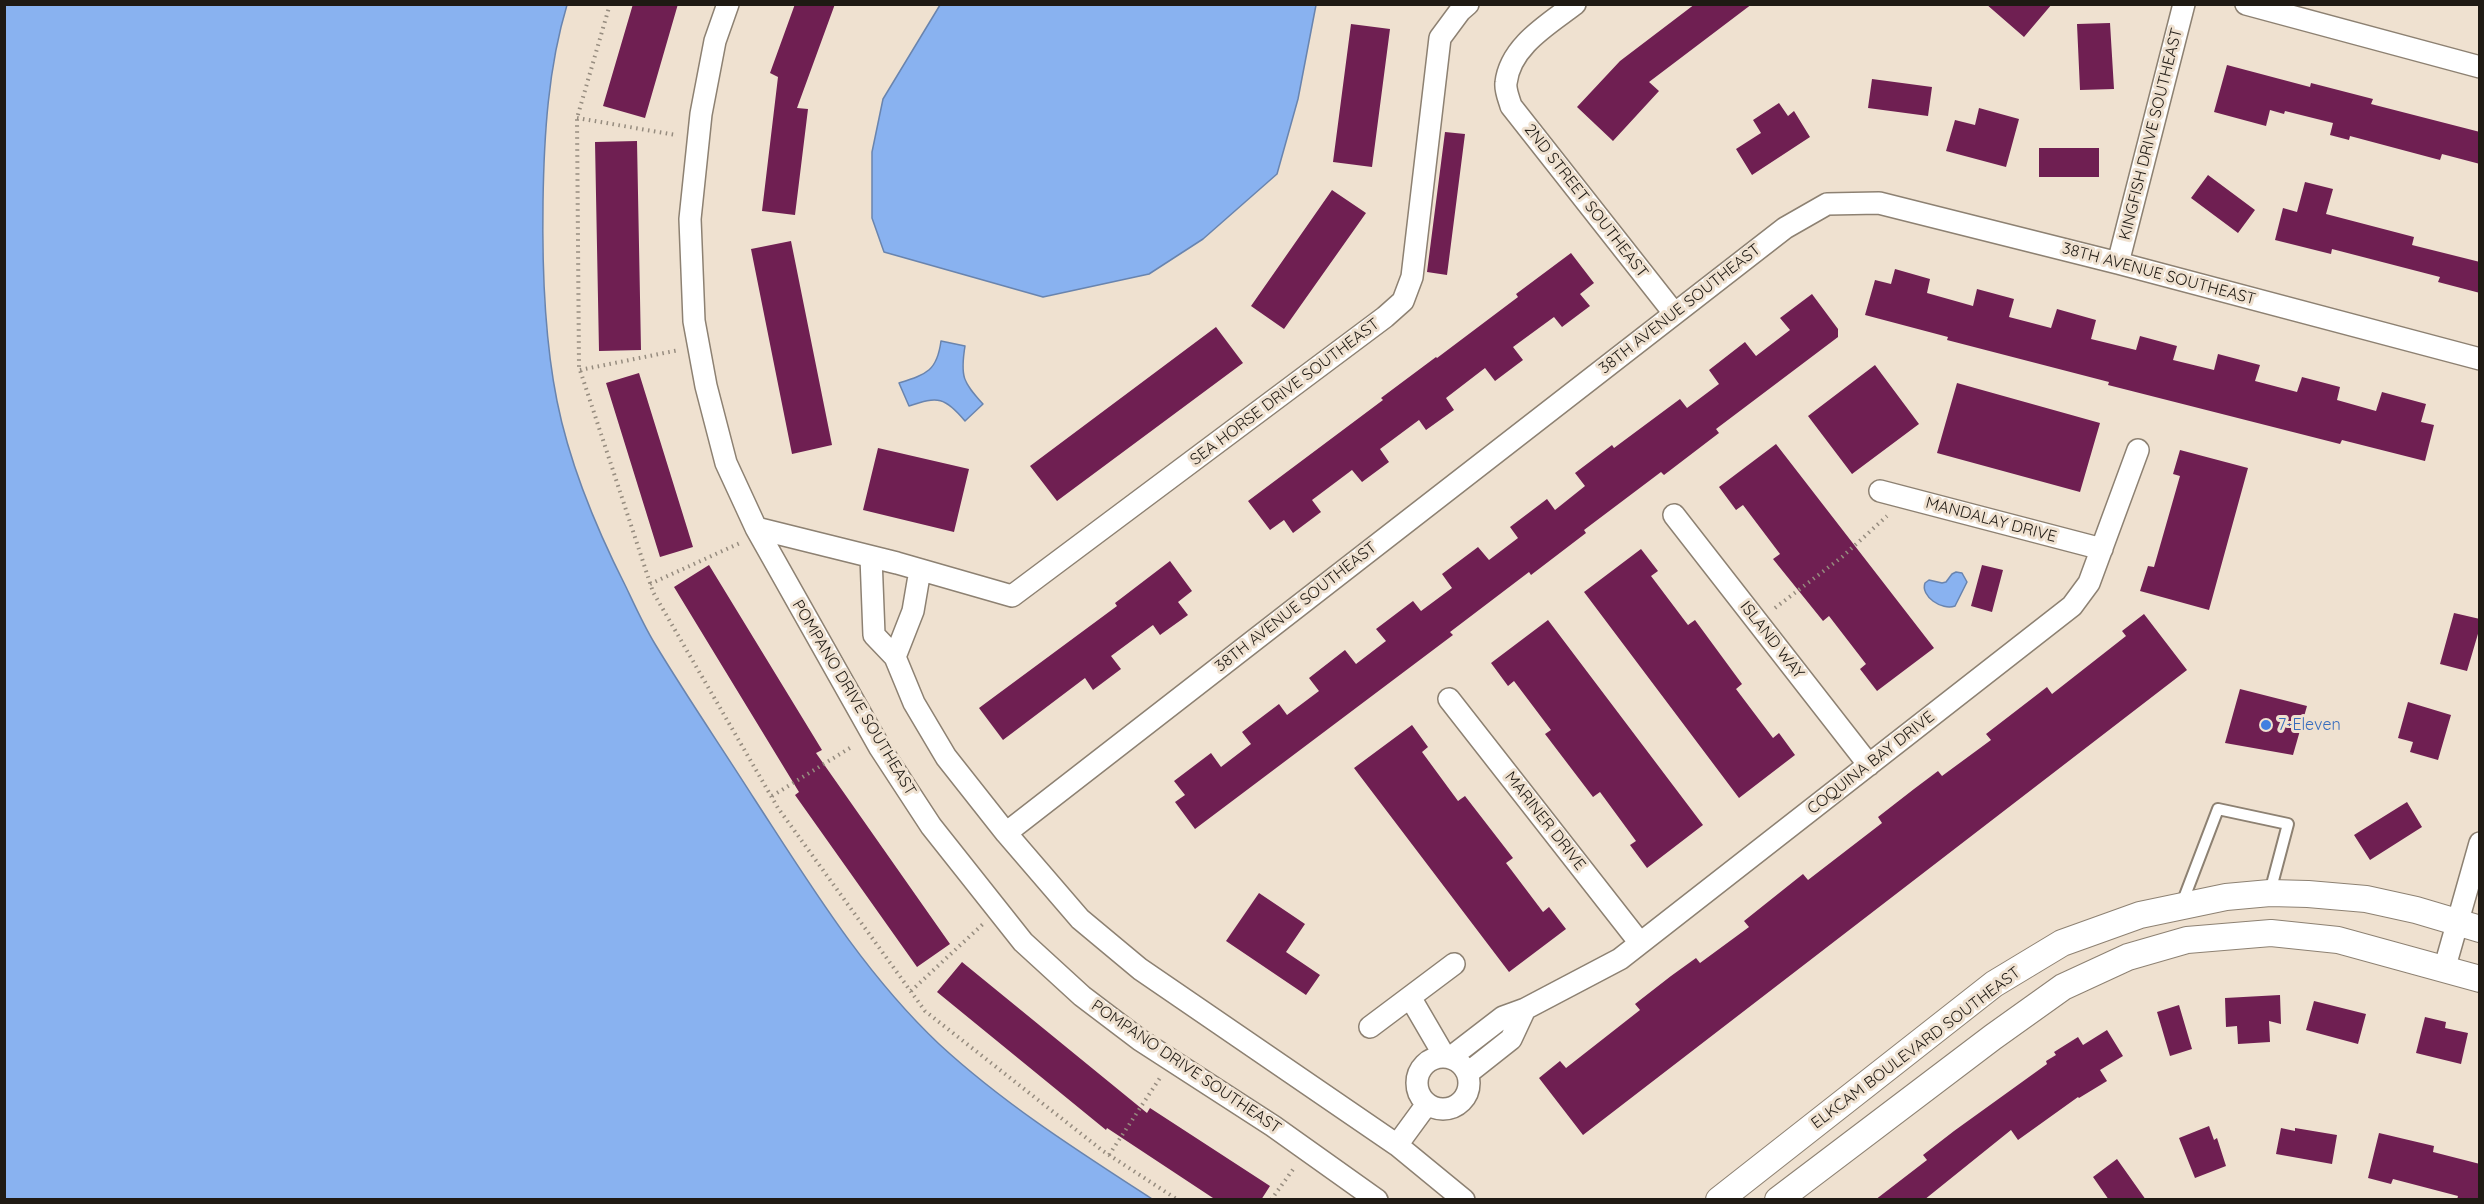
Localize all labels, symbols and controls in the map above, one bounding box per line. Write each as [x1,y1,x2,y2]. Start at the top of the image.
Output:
street label: KINGFISH DRIVE SOUTHEAST [2115,26,2187,242]
street label: 2ND STREET SOUTHEAST [1520,120,1652,282]
street label: 38TH AVENUE SOUTHEAST [2060,239,2258,309]
street label: 38TH AVENUE SOUTHEAST [1595,240,1765,378]
street label: SEA HORSE DRIVE SOUTHEAST [1187,315,1383,469]
street label: MANDALAY DRIVE [1924,493,2058,547]
street label: 38TH AVENUE SOUTHEAST [1211,538,1381,676]
street label: POMPANO DRIVE SOUTHEAST [788,597,920,799]
street label: ISLAND WAY [1736,597,1808,683]
street label: COQUINA BAY DRIVE [1804,707,1938,819]
place label: 7-Eleven [2278,715,2341,735]
marker: 7-Eleven [2259,718,2273,732]
street label: MARINER DRIVE [1500,768,1590,874]
street label: ELKCAM BOULEVARD SOUTHEAST [1808,963,2024,1133]
street label: POMPANO DRIVE SOUTHEAST [1087,996,1285,1138]

